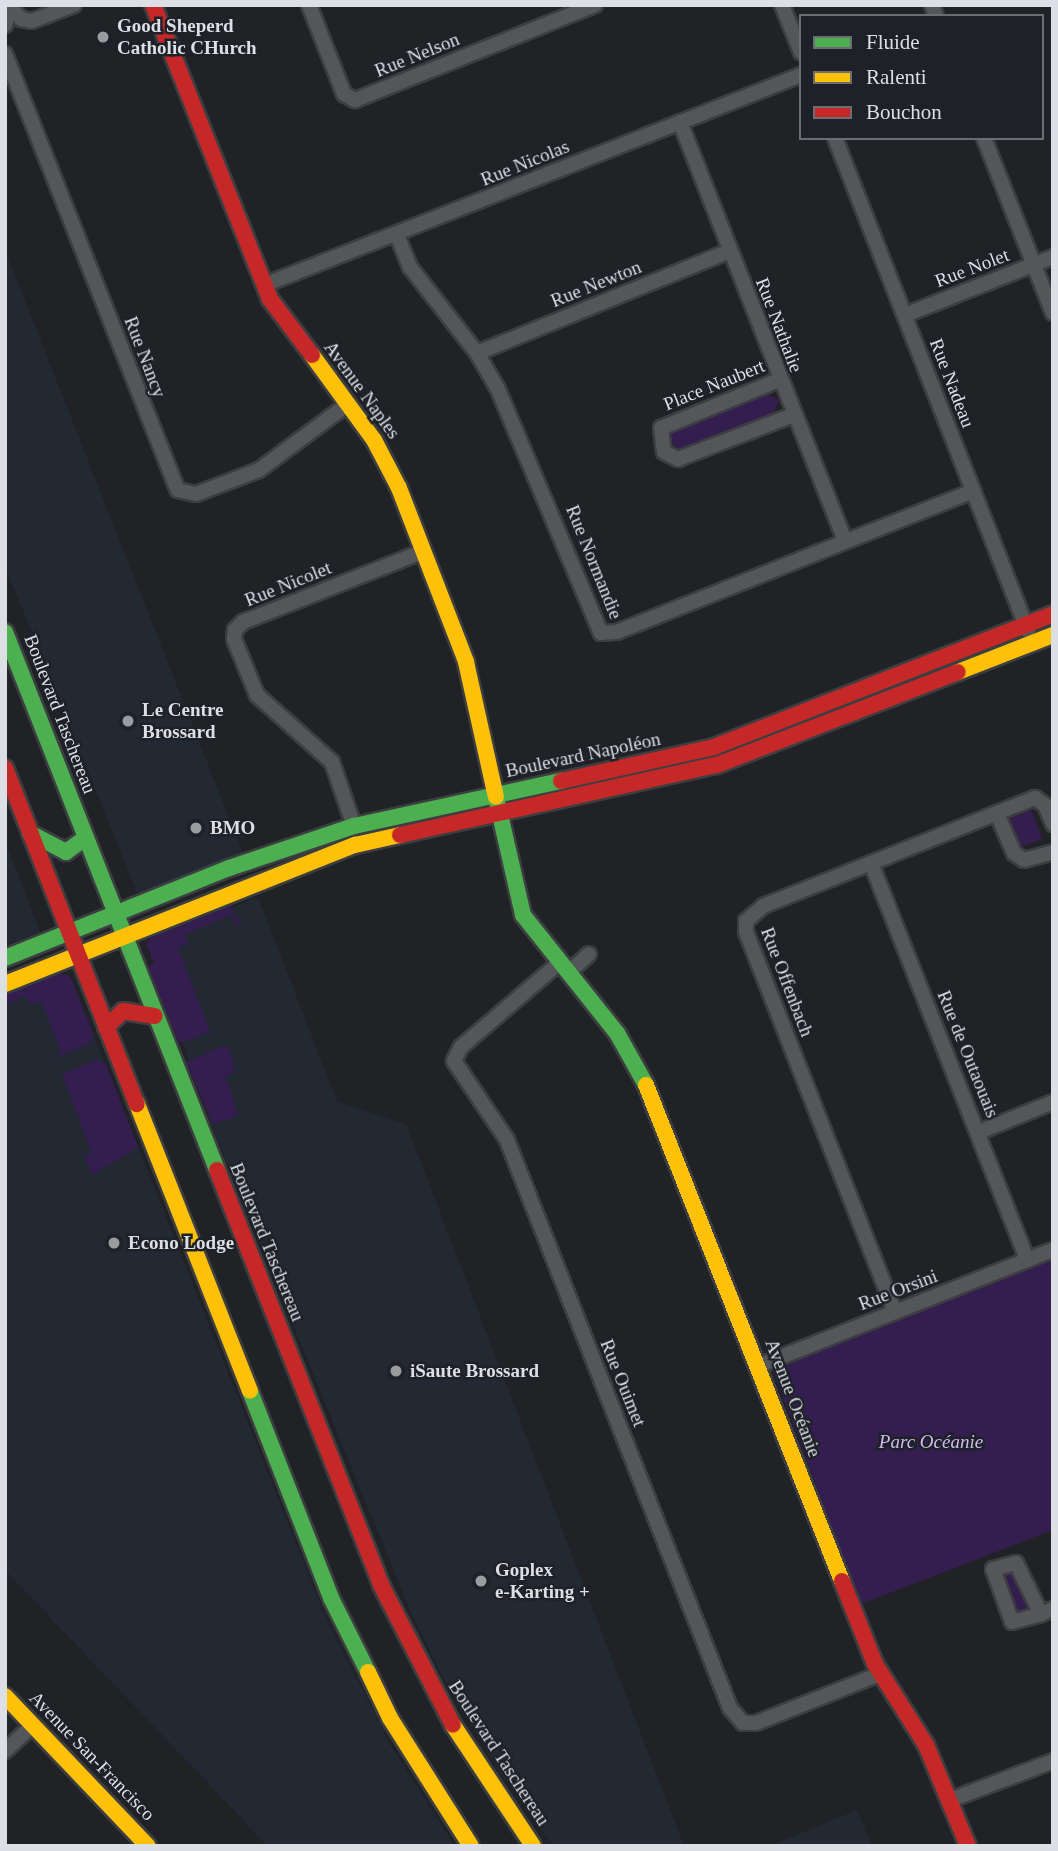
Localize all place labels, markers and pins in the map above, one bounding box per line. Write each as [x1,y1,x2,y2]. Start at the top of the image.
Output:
place label: Good Sheperd Catholic CHurch [117,15,257,59]
marker: Good Sheperd Catholic CHurch [95,29,111,45]
place label: Le Centre Brossard [142,699,223,743]
marker: Le Centre Brossard [120,713,136,729]
place label: BMO [210,817,255,839]
marker: BMO [188,820,204,836]
place label: Econo Lodge [128,1232,234,1254]
marker: Econo Lodge [106,1235,122,1251]
place label: iSaute Brossard [410,1360,539,1382]
marker: iSaute Brossard [388,1363,404,1379]
place label: Goplex e-Karting + [495,1559,590,1603]
marker: Goplex e-Karting + [473,1573,489,1589]

